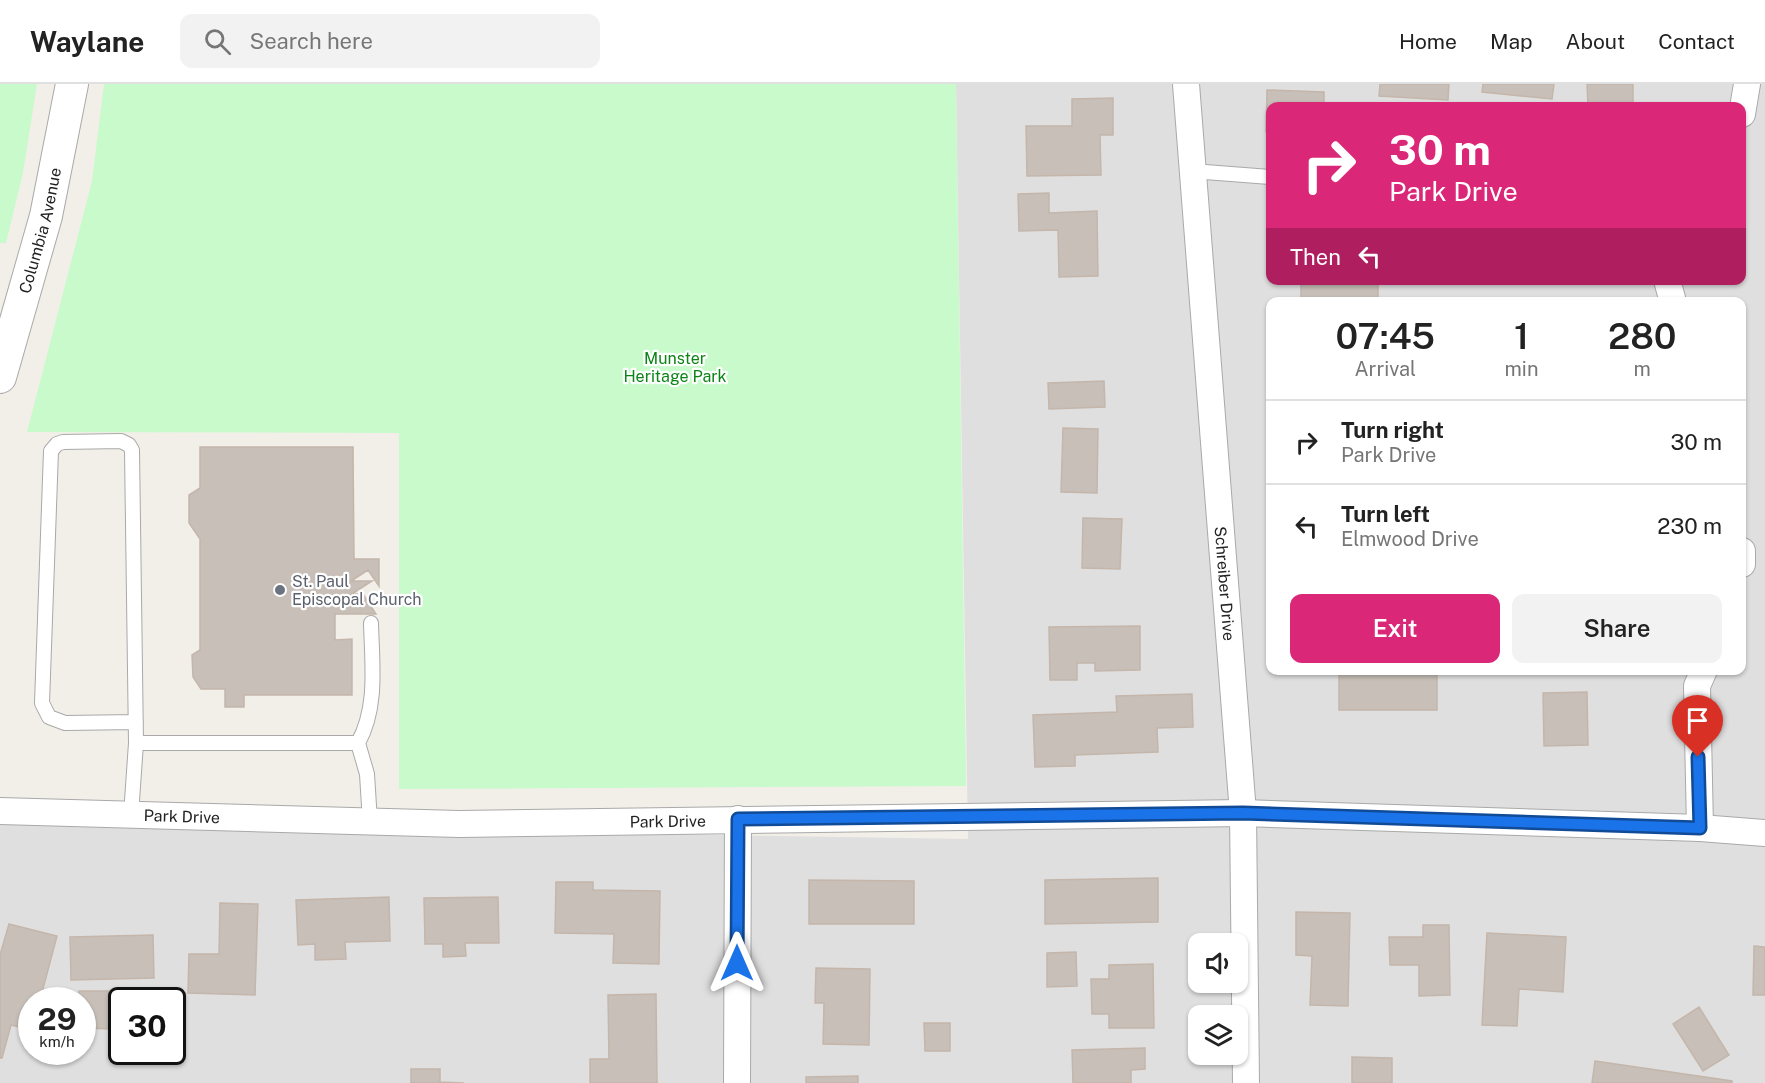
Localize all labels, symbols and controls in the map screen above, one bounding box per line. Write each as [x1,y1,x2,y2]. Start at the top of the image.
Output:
search box [180,14,600,68]
text: Waylane [30,25,144,58]
icon: search [201,25,234,58]
text: Search here [249,28,373,54]
text: Home [1399,29,1457,54]
text: Map [1490,29,1533,54]
text: About [1566,29,1625,54]
text: Contact [1658,29,1735,54]
text: 30 m [1389,125,1491,174]
icon: right [1290,126,1368,204]
street label: Columbia Avenue [15,166,65,296]
text: Park Drive [1389,175,1518,207]
icon: left [1353,240,1386,273]
text: Then [1290,244,1341,270]
text: 07:45 [1336,315,1435,357]
text: 1 [1514,315,1529,357]
text: 280 [1608,315,1676,357]
park label: Munster Heritage Park [623,349,727,386]
text: Arrival [1354,357,1416,381]
text: min [1505,357,1538,381]
text: m [1634,357,1651,381]
text: Turn right [1341,417,1444,443]
icon: right [1290,426,1323,459]
text: 30 m [1670,429,1722,455]
text: Park Drive [1341,443,1436,467]
text: Turn left [1341,501,1430,527]
icon: left [1290,510,1323,543]
text: 230 m [1657,513,1722,539]
street label: Schreiber Drive [1211,525,1239,642]
text: Elmwood Drive [1341,527,1479,551]
place label: St. Paul Episcopal Church [292,572,422,609]
marker: St. Paul Episcopal Church [273,583,287,597]
button: Exit [1290,594,1500,663]
button: Share [1512,594,1722,663]
pin [1672,695,1723,757]
icon: arrive [1681,704,1714,737]
street label: Park Drive [143,806,220,827]
street label: Park Drive [629,812,706,832]
position arrow [705,931,769,995]
map controls [1188,933,1248,1065]
button: sound [1188,933,1248,993]
speed limit sign: 30 [108,987,186,1065]
text: 29 [38,1001,76,1037]
button: layers [1188,1005,1248,1065]
text: km/h [39,1033,75,1050]

